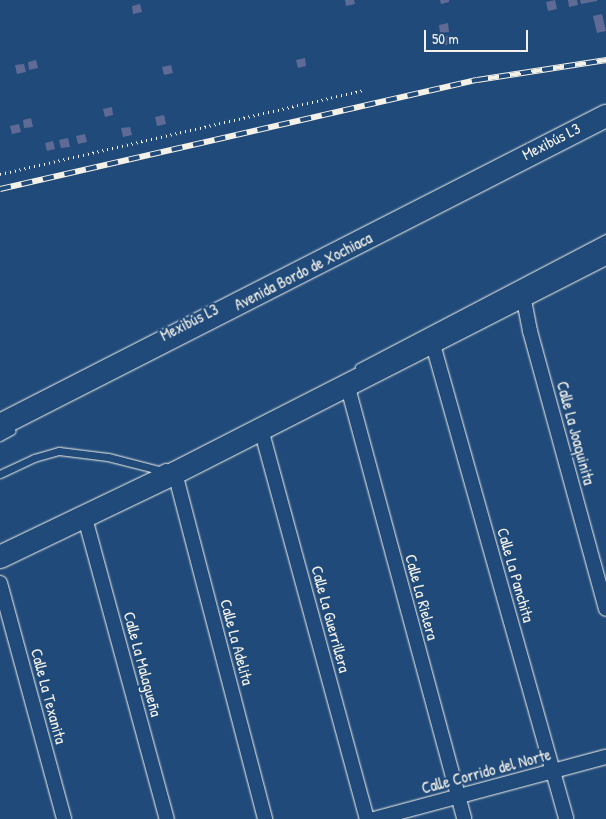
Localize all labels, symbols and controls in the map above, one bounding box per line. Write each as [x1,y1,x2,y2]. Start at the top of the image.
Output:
scale bar [426,20,530,52]
text: 50 m [432,28,459,49]
street label: Mexibús L3 [519,118,583,164]
street label: Avenida Bordo de Xochiaca [231,228,375,314]
street label: Mexibús L3 [157,299,221,345]
street label: Calle La Joaquinita [553,379,599,487]
street label: Calle La Panchita [493,526,539,624]
street label: Calle La Rielera [401,552,443,642]
street label: Calle La Guerrillera [308,563,354,675]
street label: Calle La Adelita [216,597,258,687]
street label: Calle La Malagueña [120,610,166,718]
street label: Calle La Texanita [27,646,71,746]
street label: Calle Corrido del Norte [419,745,553,797]

